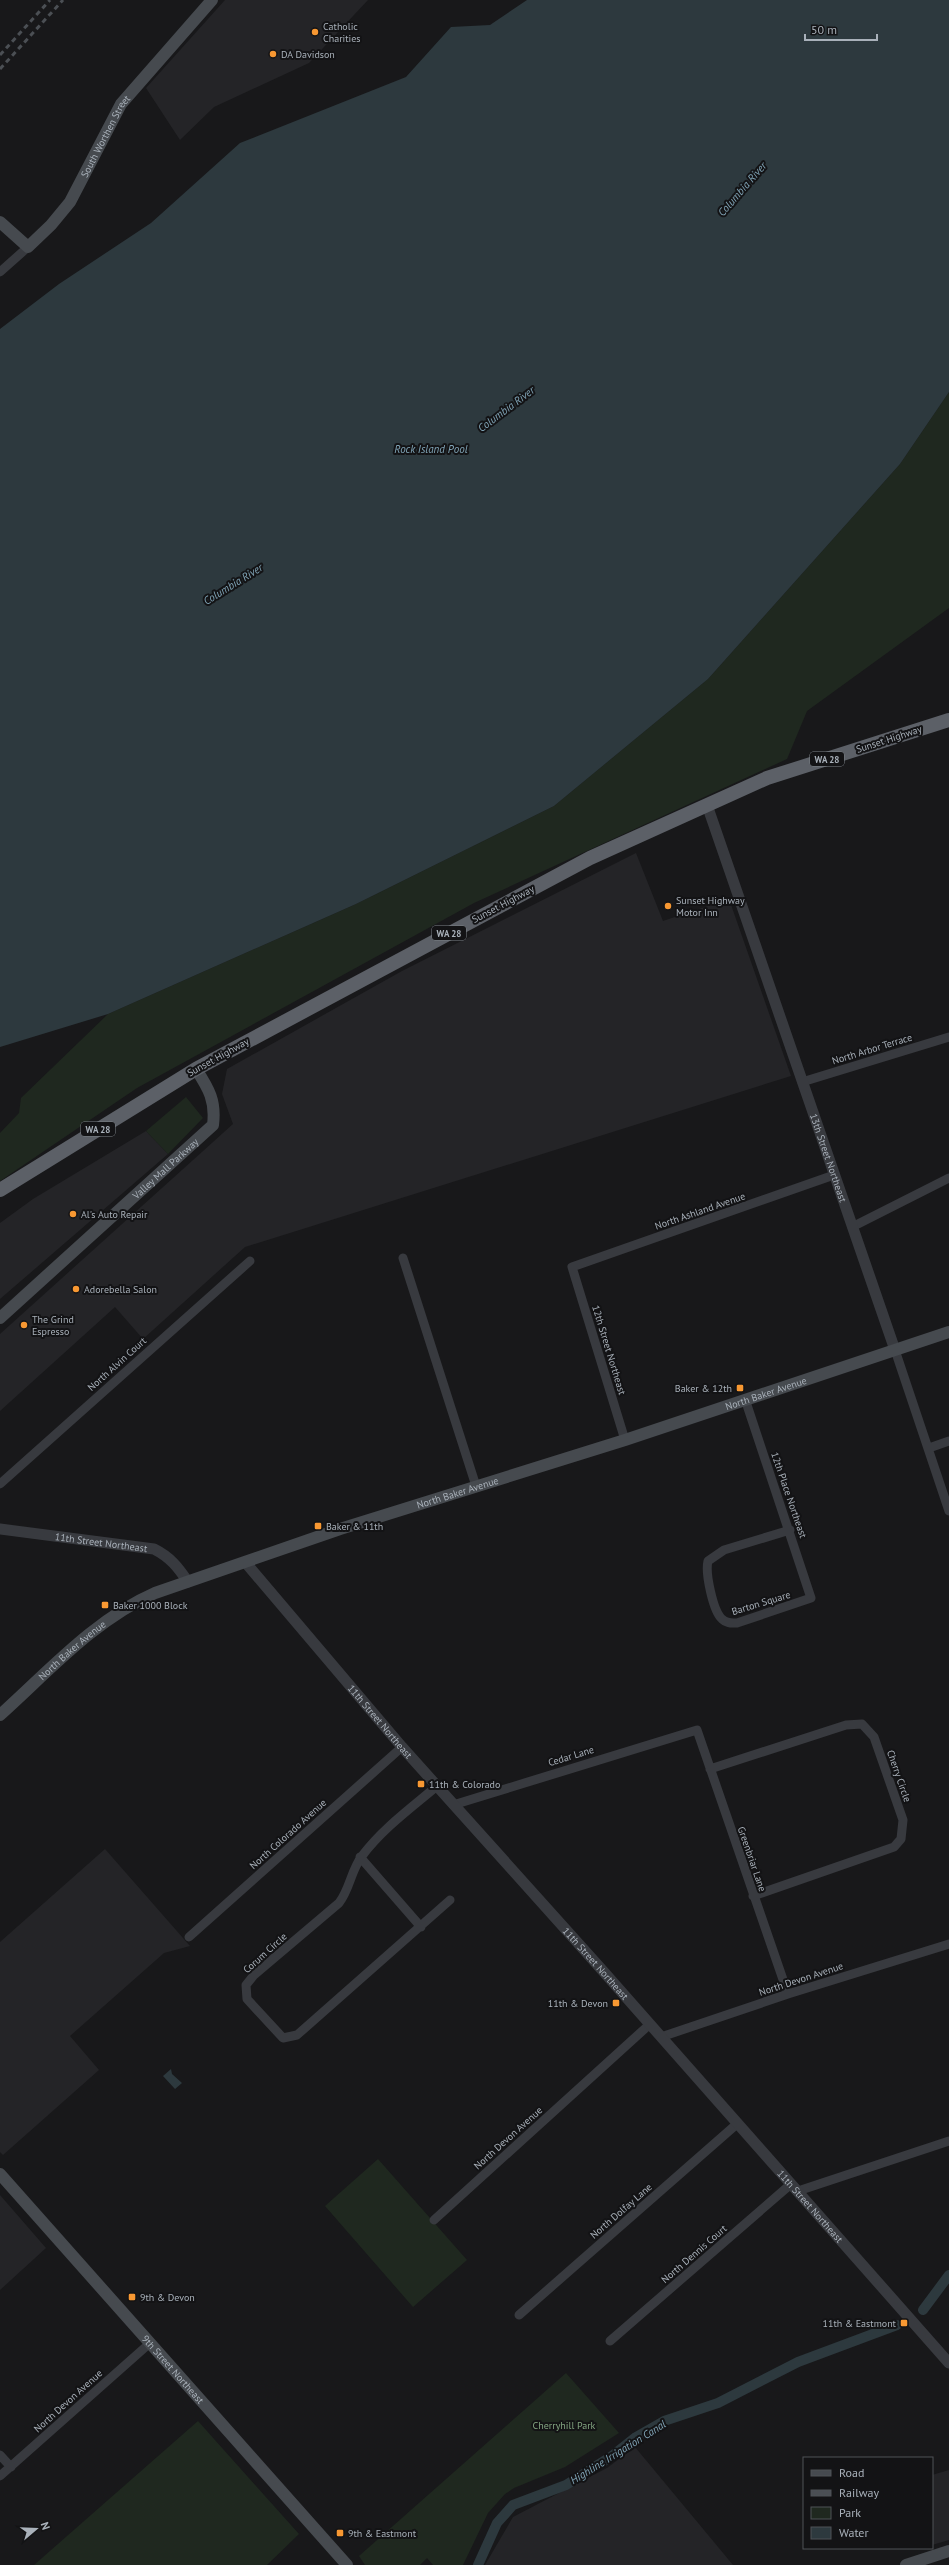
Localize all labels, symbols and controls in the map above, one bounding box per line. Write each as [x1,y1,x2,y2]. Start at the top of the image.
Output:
scale bar [805,16,877,42]
place label: Catholic Charities [323,20,361,45]
text: 50 m [811,22,837,37]
marker: Catholic Charities [310,27,320,37]
place label: DA Davidson [281,48,335,61]
marker: DA Davidson [268,49,278,59]
street label: South Worthen Street [78,91,133,179]
water label: Columbia River [715,158,770,219]
water label: Columbia River [475,382,538,435]
water label: Rock Island Pool [394,442,468,456]
water label: Columbia River [201,560,266,608]
street label: Sunset Highway [854,722,924,756]
road number: WA 28 [810,752,844,766]
street label: Sunset Highway [470,882,537,926]
place label: Sunset Highway Motor Inn [676,894,745,919]
marker: Sunset Highway Motor Inn [663,901,673,911]
road number: WA 28 [432,926,466,940]
street label: North Arbor Terrace [830,1031,914,1067]
street label: Sunset Highway [185,1034,252,1079]
street label: 13th Street Northeast [807,1112,850,1204]
road number: WA 28 [81,1122,115,1136]
street label: Valley Mall Parkway [129,1135,201,1202]
street label: North Ashland Avenue [653,1189,747,1233]
place label: Al's Auto Repair [81,1208,148,1221]
marker: Al's Auto Repair [68,1209,78,1219]
place label: Adorebella Salon [84,1283,157,1296]
marker: Adorebella Salon [71,1284,81,1294]
street label: 12th Street Northeast [589,1304,629,1397]
place label: The Grind Espresso [32,1313,74,1338]
marker: The Grind Espresso [19,1320,29,1330]
street label: North Alvin Court [85,1334,150,1394]
street label: North Baker Avenue [723,1373,808,1413]
place label: Baker & 12th [675,1382,732,1395]
marker: Baker & 12th [735,1383,745,1393]
street label: 12th Place Northeast [768,1450,810,1540]
street label: North Baker Avenue [415,1473,500,1511]
place label: Baker & 11th [326,1520,383,1533]
marker: Baker & 11th [313,1521,323,1531]
street label: 11th Street Northeast [54,1530,149,1555]
street label: Barton Square [730,1588,792,1618]
place label: Baker 1000 Block [113,1599,188,1612]
marker: Baker 1000 Block [100,1600,110,1610]
street label: North Baker Avenue [35,1617,108,1683]
street label: 11th Street Northeast [345,1682,416,1761]
street label: Cedar Lane [546,1743,596,1769]
street label: Cherry Circle [884,1748,914,1804]
place label: 11th & Colorado [429,1778,500,1791]
marker: 11th & Colorado [416,1779,426,1789]
street label: North Colorado Avenue [247,1796,329,1872]
street label: Greenbriar Lane [735,1825,769,1893]
street label: 11th Street Northeast [560,1924,632,2003]
street label: Corum Circle [240,1930,290,1976]
street label: North Devon Avenue [757,1959,845,1999]
place label: 11th & Devon [548,1997,608,2010]
marker: 11th & Devon [611,1998,621,2008]
street label: North Devon Avenue [471,2104,545,2172]
street label: 11th Street Northeast [775,2167,846,2246]
street label: North Dolfay Lane [587,2181,655,2241]
street label: North Dennis Court [659,2222,730,2286]
place label: 9th & Devon [140,2291,195,2304]
marker: 9th & Devon [127,2292,137,2302]
place label: 11th & Eastmont [823,2317,897,2330]
marker: 11th & Eastmont [899,2318,909,2328]
street label: 9th Street Northeast [139,2332,208,2407]
street label: North Devon Avenue [31,2367,105,2435]
water label: Highline Irrigation Canal [568,2417,668,2487]
park label: Cherryhill Park [533,2419,596,2432]
legend [803,2457,933,2549]
text: Road [839,2465,864,2480]
text: Railway [839,2485,879,2500]
text: Park [839,2505,861,2520]
north arrow [16,2509,56,2549]
text: N [38,2520,53,2531]
text: Water [839,2525,869,2540]
place label: 9th & Eastmont [348,2527,417,2540]
marker: 9th & Eastmont [335,2528,345,2538]

